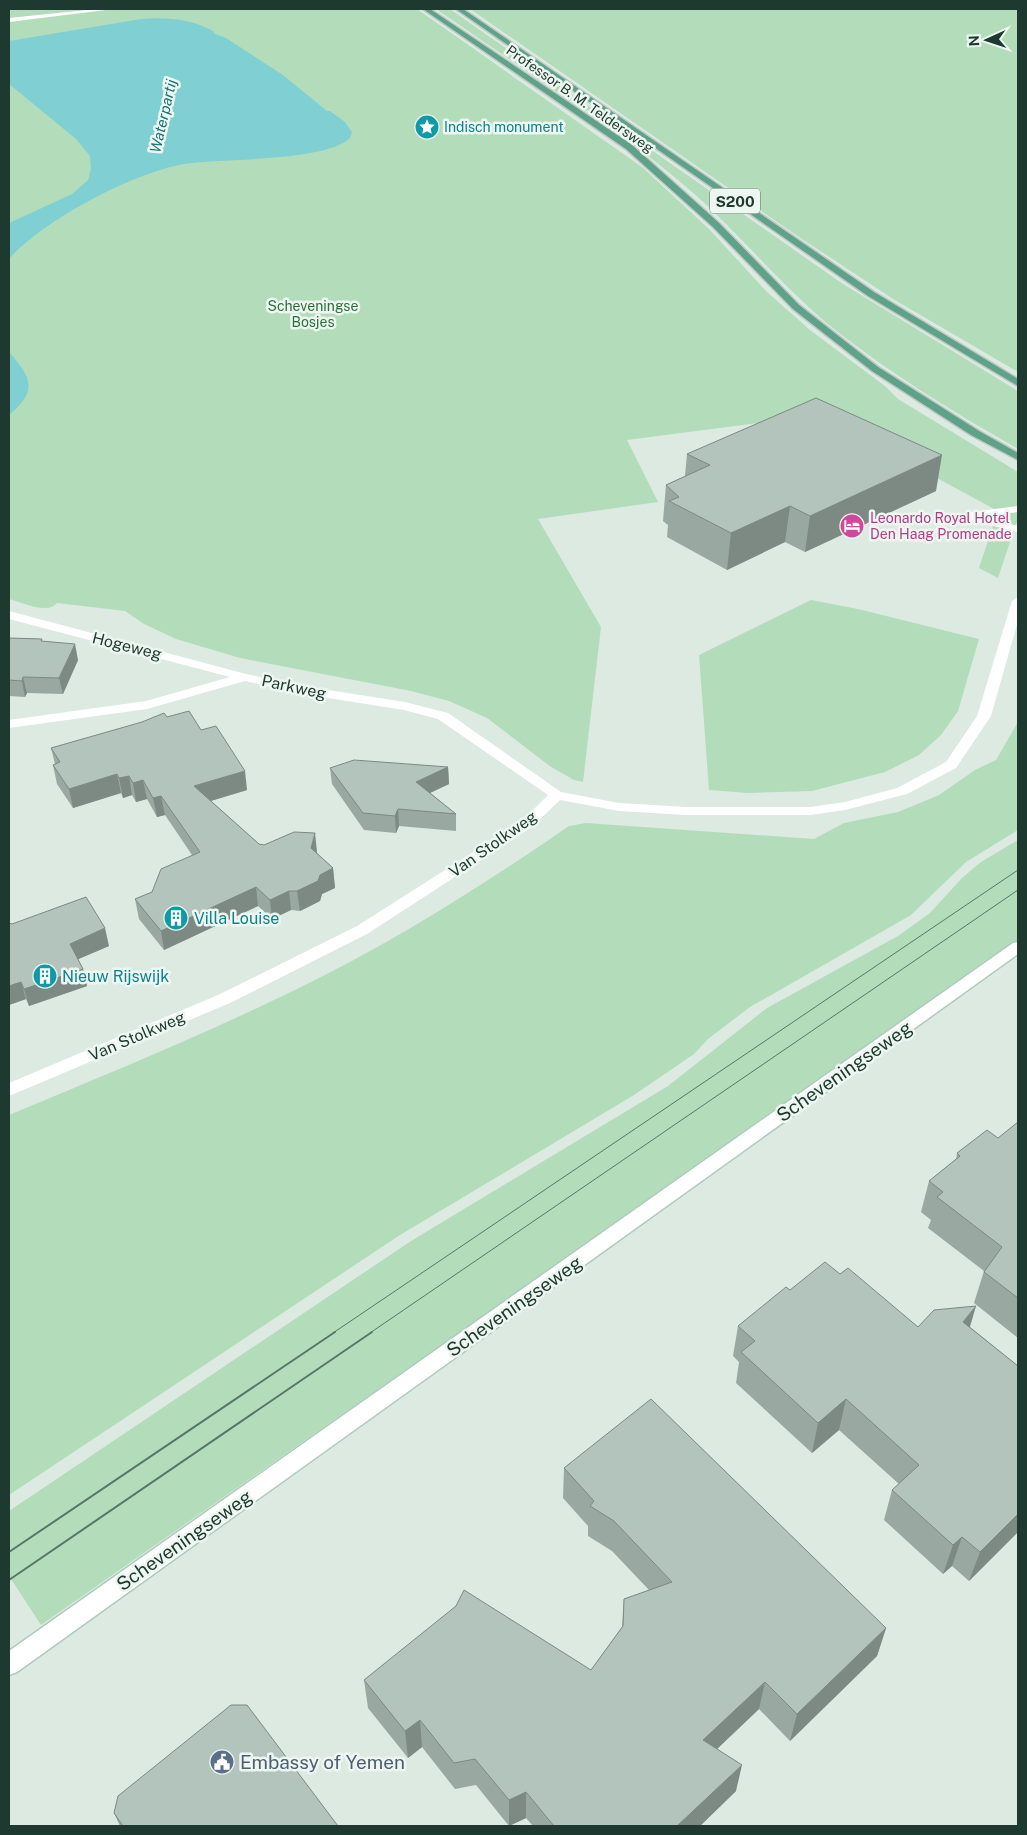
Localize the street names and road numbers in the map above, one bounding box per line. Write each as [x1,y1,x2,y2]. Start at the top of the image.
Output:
street label: Professor B. M. Teldersweg [503,42,657,156]
road number: S200 [710,188,760,214]
street label: Hogeweg [90,628,164,664]
street label: Parkweg [260,671,328,703]
street label: Van Stolkweg [445,807,541,881]
street label: Van Stolkweg [86,1007,188,1065]
street label: Scheveningseweg [772,1016,916,1126]
street label: Scheveningseweg [442,1251,586,1361]
street label: Scheveningseweg [112,1485,256,1595]

